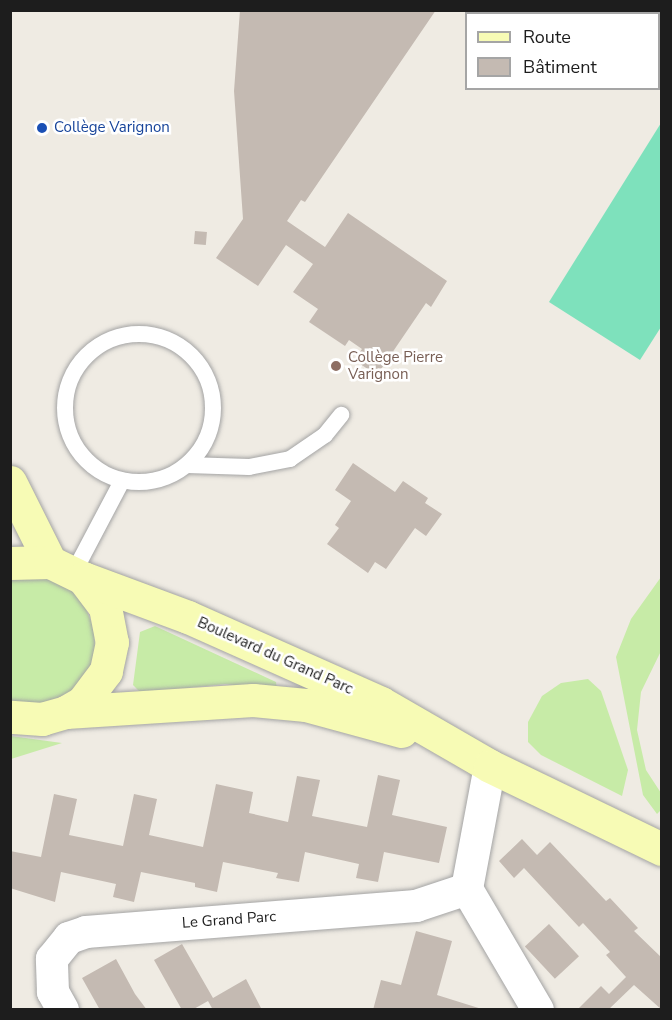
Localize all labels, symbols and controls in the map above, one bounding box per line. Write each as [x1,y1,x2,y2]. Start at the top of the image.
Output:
legend [465,12,660,90]
text: Route [523,25,571,49]
text: Bâtiment [523,55,597,79]
place label: Collège Varignon [54,119,170,137]
marker: Collège Varignon [35,121,49,135]
place label: Collège Pierre Varignon [348,348,443,383]
marker: Collège Pierre Varignon [329,359,343,373]
street label: Boulevard du Grand Parc [195,614,355,698]
street label: Le Grand Parc [181,908,277,932]

